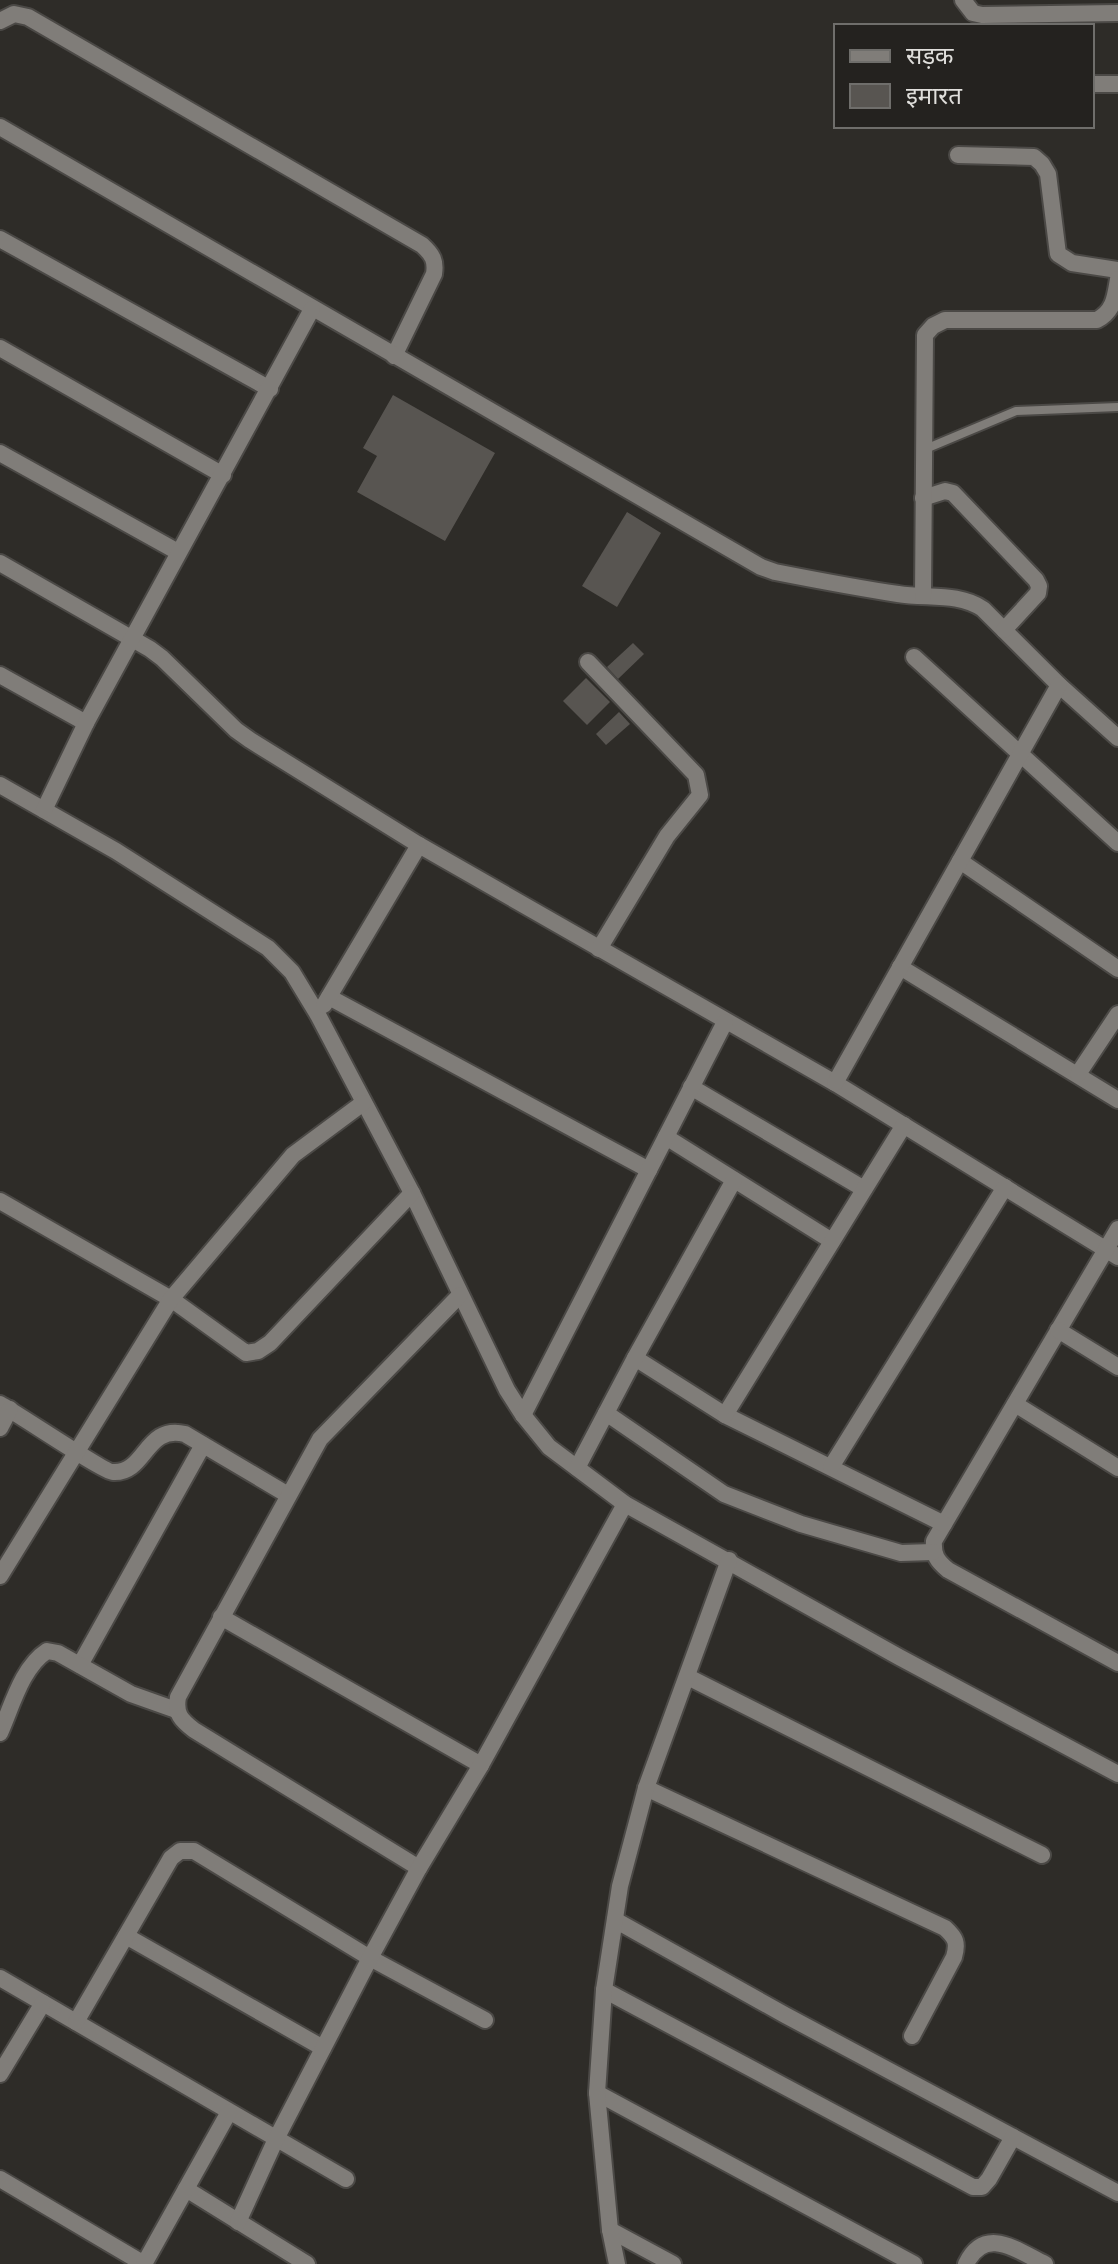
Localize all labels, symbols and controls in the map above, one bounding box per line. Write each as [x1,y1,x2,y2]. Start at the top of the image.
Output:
legend [834,24,1094,128]
text: सड़क [906,43,954,73]
text: इमारत [906,83,963,113]

